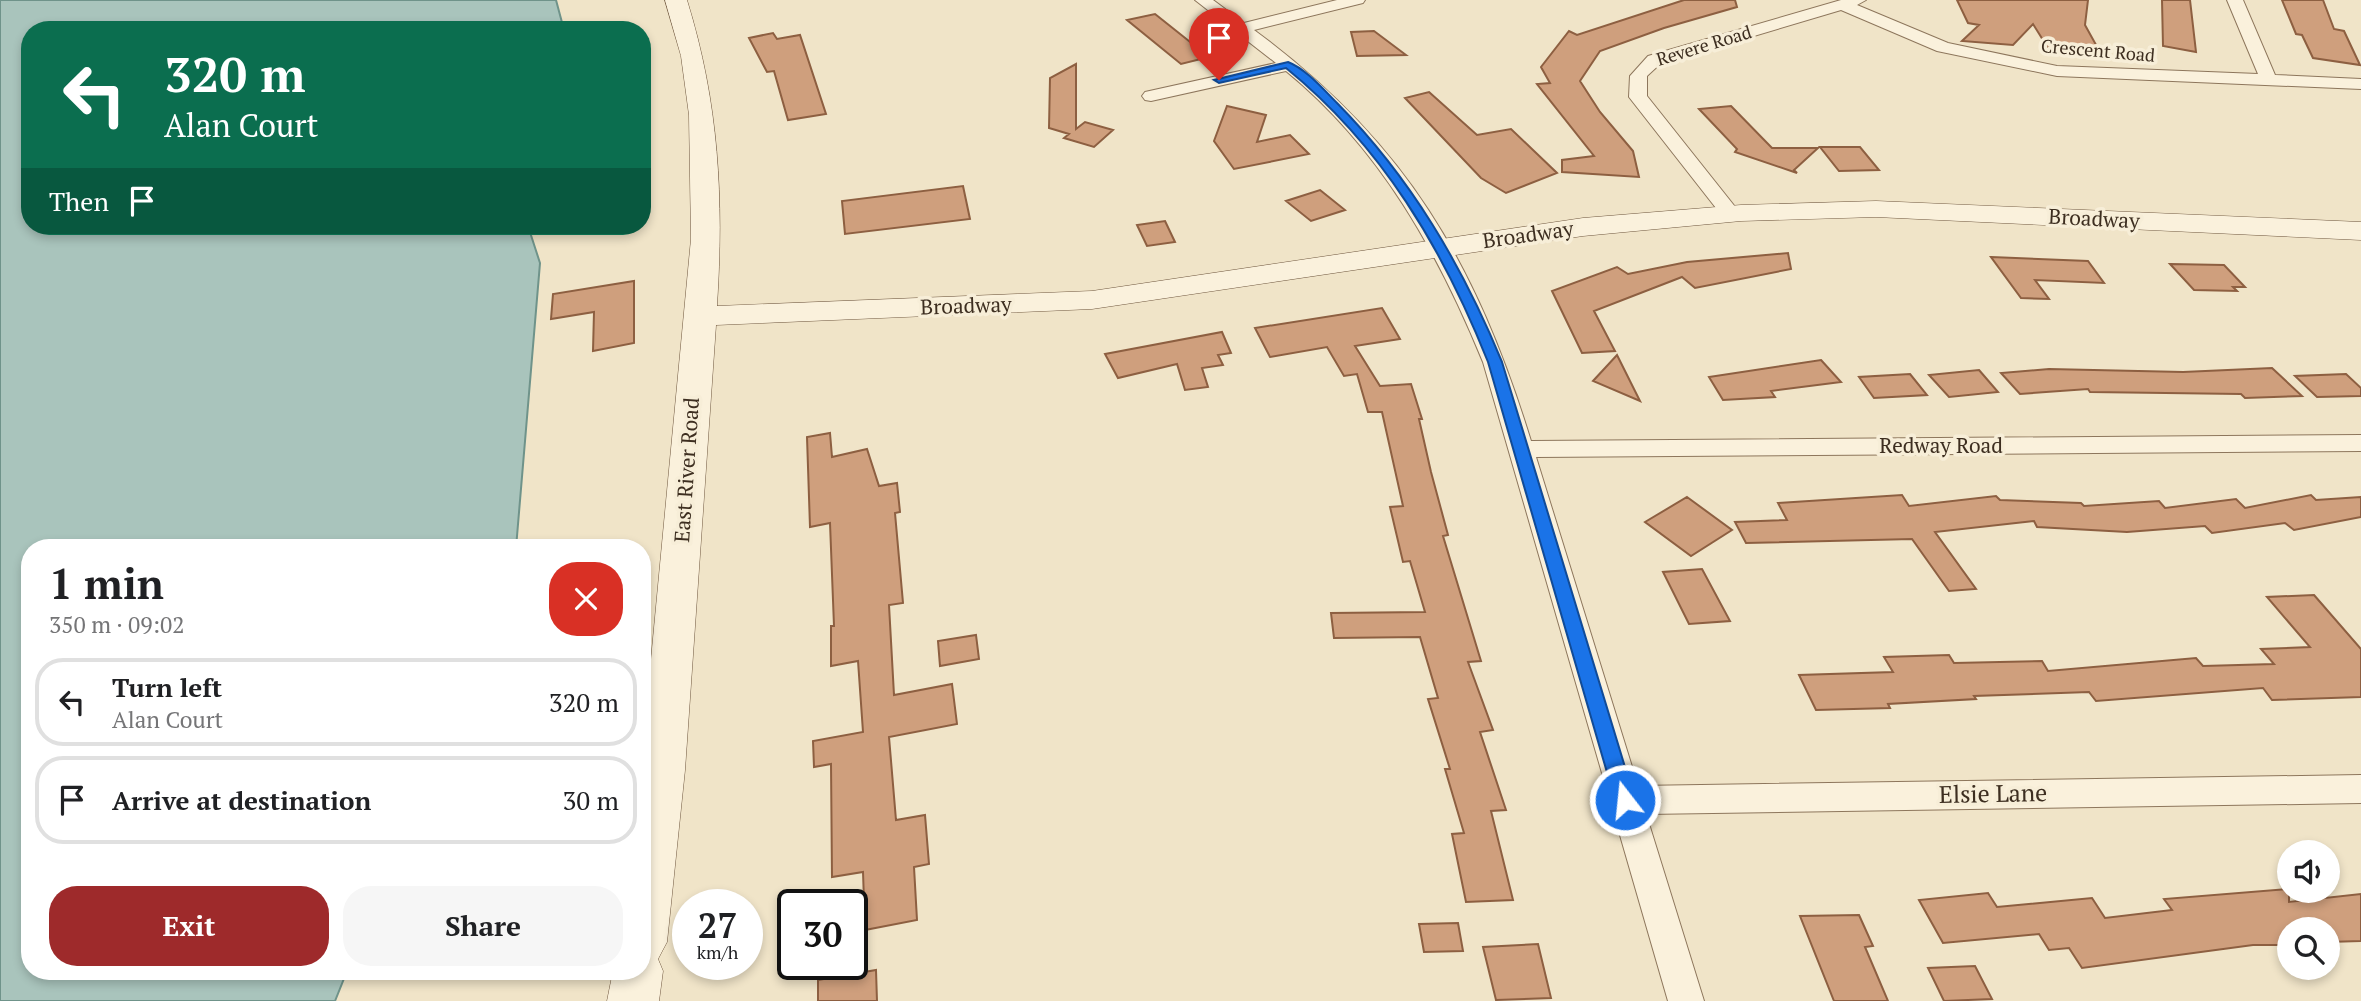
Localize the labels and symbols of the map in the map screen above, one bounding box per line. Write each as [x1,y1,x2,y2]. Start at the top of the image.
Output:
pin [1189,8,1249,80]
street label: Revere Road [1653,19,1754,71]
street label: Crescent Road [2040,33,2156,67]
street label: Broadway [2048,202,2141,234]
street label: Broadway [1481,214,1575,254]
street label: Broadway [920,289,1012,321]
street label: East River Road [667,396,705,543]
street label: Redway Road [1879,431,2003,459]
position arrow [1588,763,1662,837]
street label: Elsie Lane [1939,776,2047,810]
speed limit sign: 30 [777,889,868,980]

